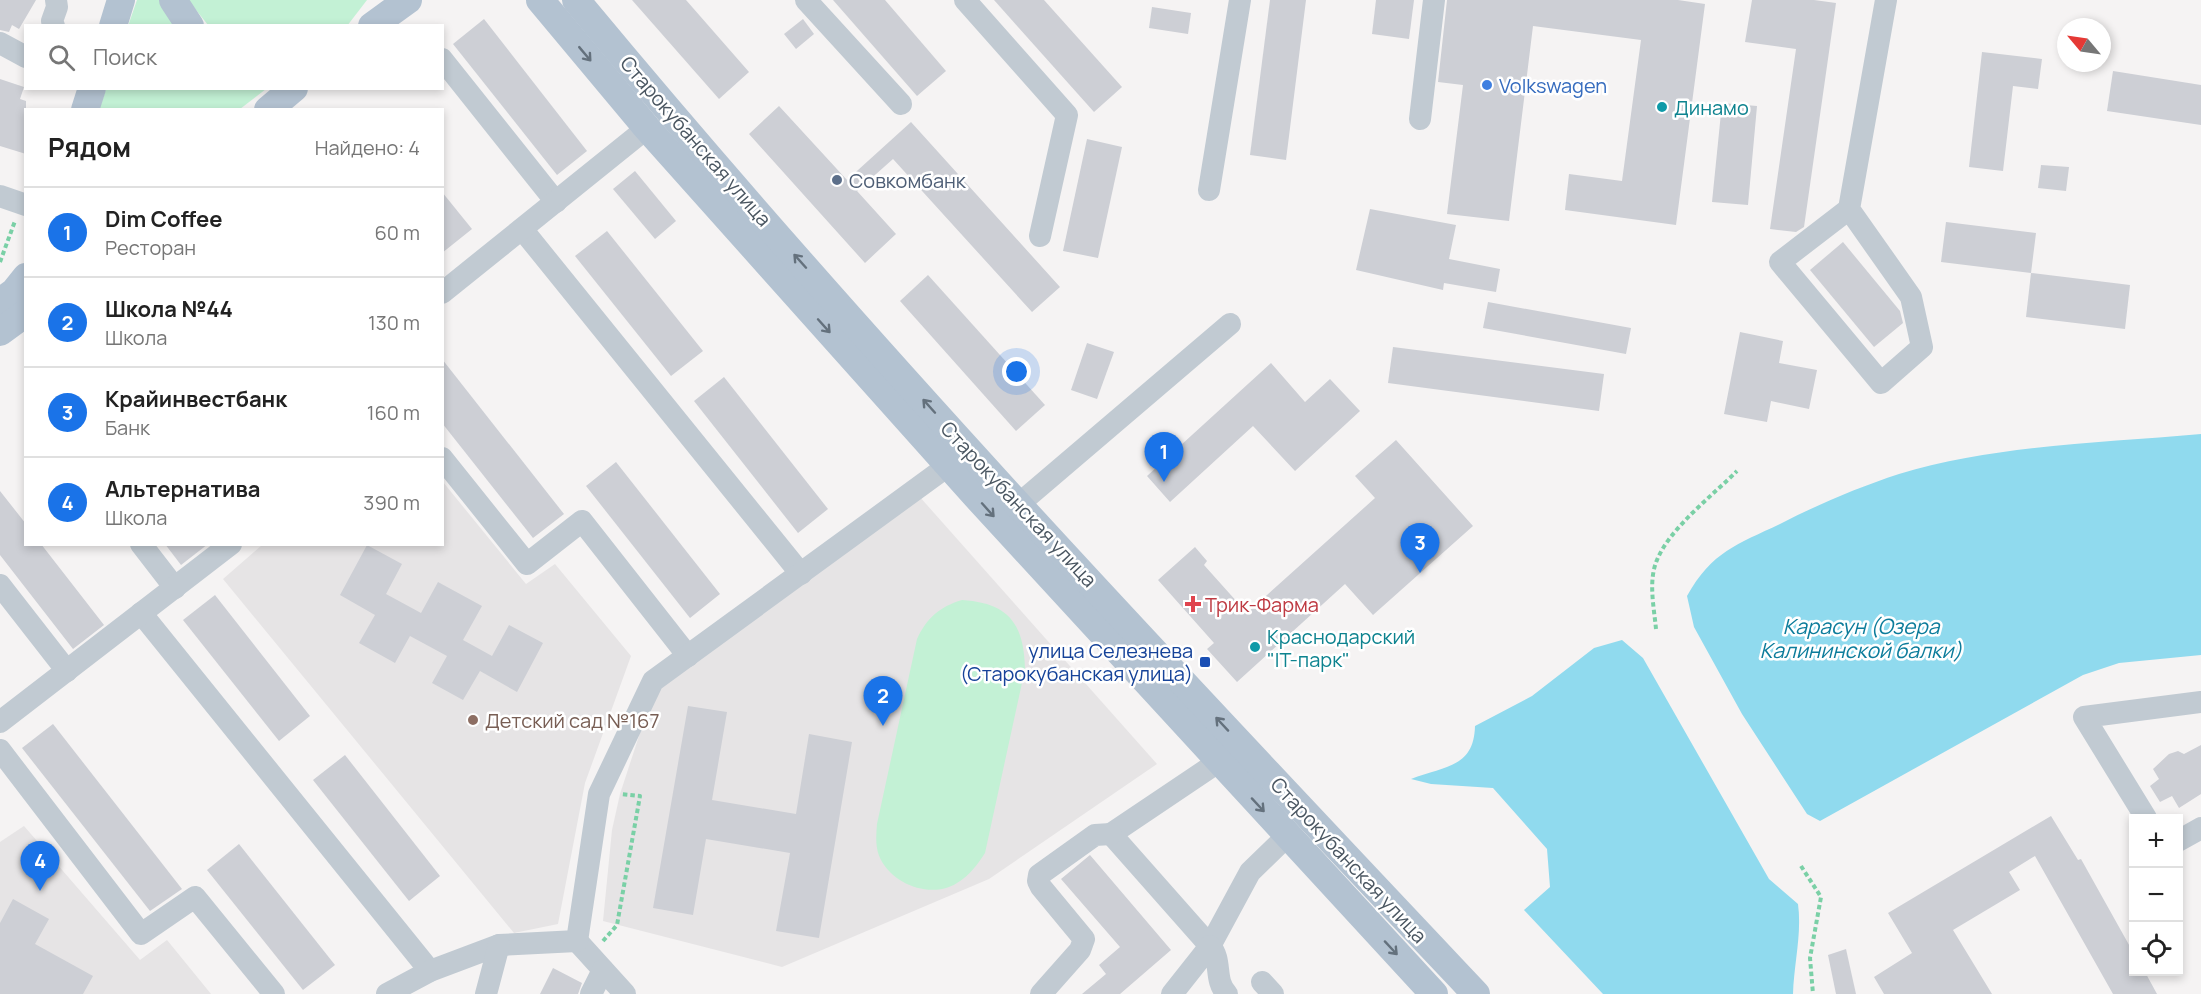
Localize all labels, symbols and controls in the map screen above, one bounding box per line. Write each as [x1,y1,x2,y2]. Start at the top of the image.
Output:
north arrow [2057,18,2111,72]
search box [24,24,444,90]
icon: search [45,41,78,74]
text: Поиск [93,42,157,72]
one-way arrow [578,46,592,61]
street label: Старокубанская улица [614,50,778,232]
place label: Volkswagen [1499,72,1607,99]
marker: Volkswagen [1480,78,1494,92]
place label: Динамо [1674,94,1749,121]
marker: Динамо [1655,100,1669,114]
text: Рядом [48,129,131,165]
text: Найдено: 4 [315,134,420,161]
place label: Совкомбанк [849,167,967,194]
marker: Совкомбанк [830,173,844,187]
text: Dim Coffee [105,204,222,234]
text: 1 [63,219,72,246]
text: 60 m [374,219,420,246]
text: Ресторан [105,234,196,261]
one-way arrow [793,253,807,268]
text: Школа №44 [105,294,233,324]
text: 2 [62,309,73,336]
text: 130 m [368,309,420,336]
one-way arrow [817,318,831,333]
text: Школа [105,324,167,351]
your location [1002,357,1031,386]
text: Крайинвестбанк [105,384,287,414]
text: 3 [62,399,73,426]
text: 160 m [367,399,420,426]
one-way arrow [922,399,936,414]
text: Банк [105,414,150,441]
street label: Старокубанская улица [935,415,1103,593]
pin: 1 [1144,432,1184,482]
text: Альтернатива [105,474,260,504]
text: 4 [61,489,74,516]
text: 390 m [363,489,420,516]
one-way arrow [981,502,995,517]
text: Школа [105,504,167,531]
pin: 3 [1400,524,1440,573]
place label: Трик-Фарма [1205,591,1319,618]
marker: Трик-Фарма [1186,597,1200,611]
water label: Карасун (Озера Калининской балки) [1760,612,1962,664]
place label: Краснодарский "IT-парк" [1267,623,1415,673]
place label: улица Селезнева (Старокубанская улица) [960,637,1193,687]
marker: Краснодарский "IT-парк" [1248,640,1262,654]
marker: улица Селезнева (Старокубанская улица) [1198,655,1212,669]
pin: 2 [864,676,902,726]
place label: Детский сад №167 [485,707,659,734]
marker: Детский сад №167 [466,713,480,727]
one-way arrow [1215,717,1229,732]
street label: Старокубанская улица [1265,771,1433,949]
one-way arrow [1251,797,1265,812]
map controls [2129,814,2183,976]
button: + [2129,814,2183,868]
pin: 4 [20,842,60,891]
button: − [2129,868,2183,922]
button: locate [2129,922,2183,976]
one-way arrow [1384,940,1398,955]

